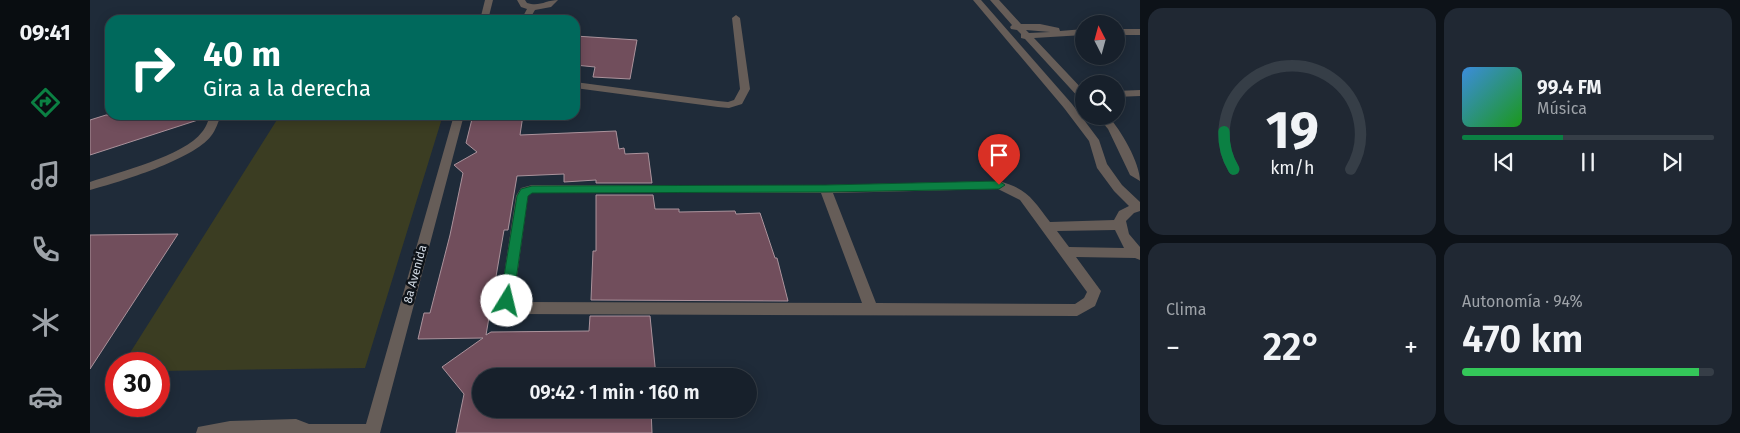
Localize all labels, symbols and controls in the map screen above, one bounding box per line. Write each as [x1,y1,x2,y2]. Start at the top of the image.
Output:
north arrow [1075,15,1125,65]
map controls [1075,15,1125,125]
text: 09:41 [19,19,71,46]
text: 40 m [203,33,281,75]
icon: right [120,35,185,100]
text: Gira a la derecha [203,75,371,102]
button: search [1075,75,1125,125]
text: 99.4 FM [1537,76,1601,99]
icon: directions [28,85,63,120]
text: 19 [1265,99,1319,162]
text: Música [1537,99,1587,118]
pin [978,134,1020,185]
icon: arrive [985,141,1013,169]
icon: previous [1490,148,1518,176]
icon: pause [1574,148,1602,176]
icon: next [1658,148,1686,176]
text: km/h [1270,157,1314,179]
icon: music [28,158,63,193]
icon: phone [28,232,63,267]
street label: 8a Avenida [401,243,429,305]
position arrow [480,274,532,326]
text: Autonomía · 94% [1462,292,1583,311]
text: Clima [1166,300,1206,319]
icon: climate [28,305,63,340]
text: 470 km [1462,316,1583,362]
text: 22° [1263,324,1321,370]
text: − [1166,331,1180,364]
text: + [1404,331,1418,364]
speed limit sign: 30 [105,352,170,417]
icon: car [28,379,63,414]
text: 09:42 · 1 min · 160 m [529,381,700,404]

